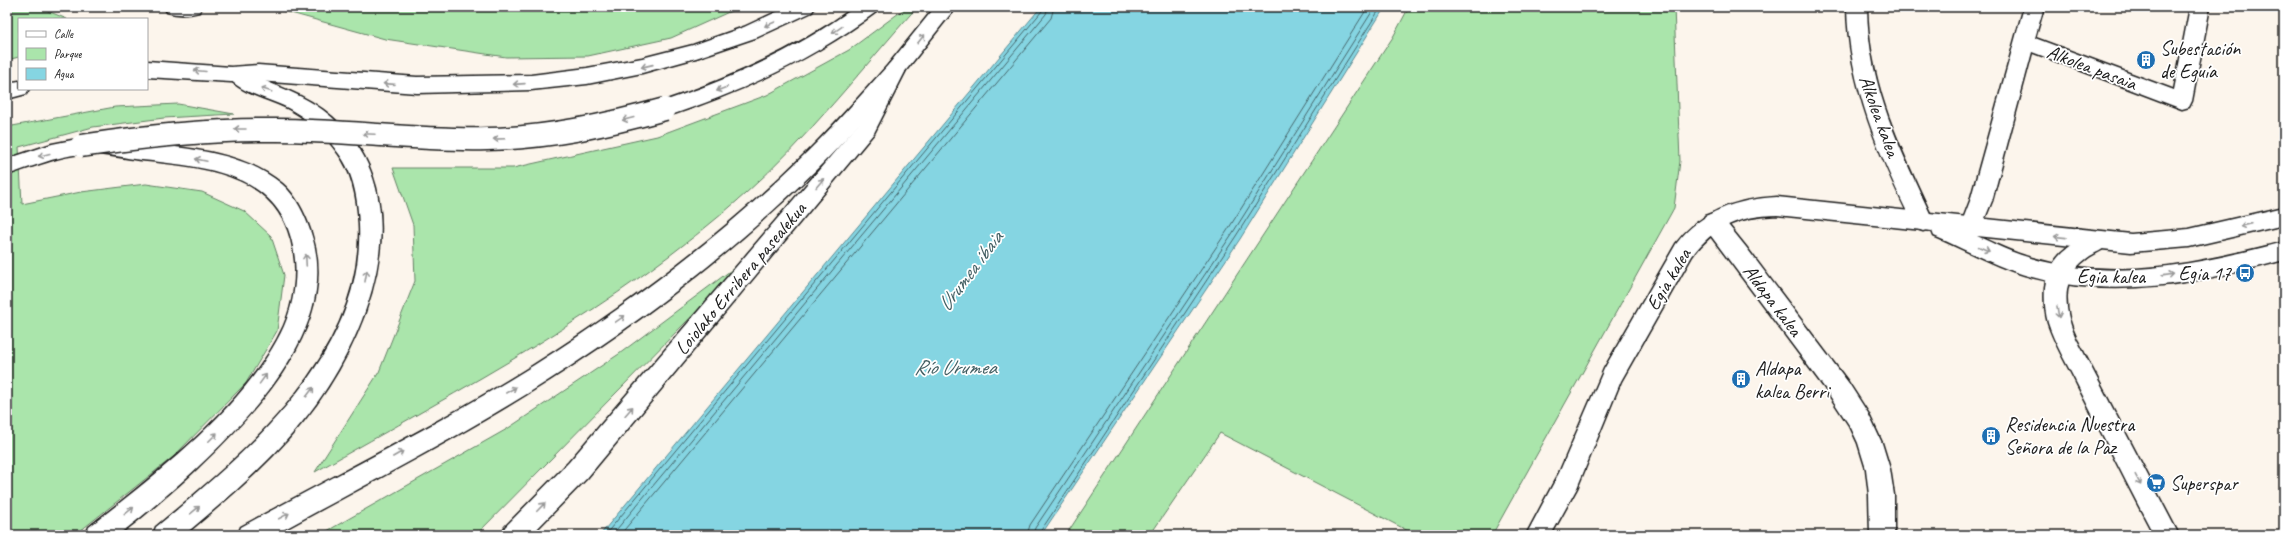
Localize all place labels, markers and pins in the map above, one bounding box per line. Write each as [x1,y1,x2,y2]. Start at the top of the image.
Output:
place label: Subestación de Eguía [2160,36,2241,84]
building icon: Subestación de Eguía [2135,49,2157,71]
place label: Egia 17 [2179,261,2232,286]
bus stop icon: Egia 17 [2234,262,2256,284]
place label: Aldapa kalea Berri [1755,356,1831,404]
building icon: Aldapa kalea Berri [1730,368,1752,390]
place label: Residencia Nuestra Señora de la Paz [2005,412,2136,460]
building icon: Residencia Nuestra Señora de la Paz [1980,425,2002,447]
place label: Superspar [2170,471,2240,496]
supermarket icon: Superspar [2145,472,2167,494]

